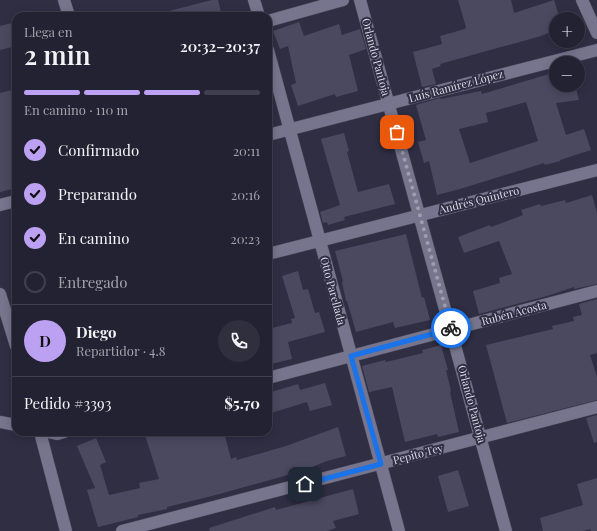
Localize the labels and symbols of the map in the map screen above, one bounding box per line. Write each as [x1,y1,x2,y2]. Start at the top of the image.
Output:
street label: Orlando Pantoja [359,16,394,98]
street label: Luís Ramírez López [407,66,505,105]
pin [380,115,414,149]
street label: Andrés Quintero [436,182,521,217]
street label: Otto Parellada [317,255,350,327]
street label: Rubén Acosta [480,296,549,328]
courier [431,308,471,348]
street label: Orlando Pantoja [455,363,490,445]
street label: Pepito Tey [391,440,445,467]
pin [288,467,322,501]

